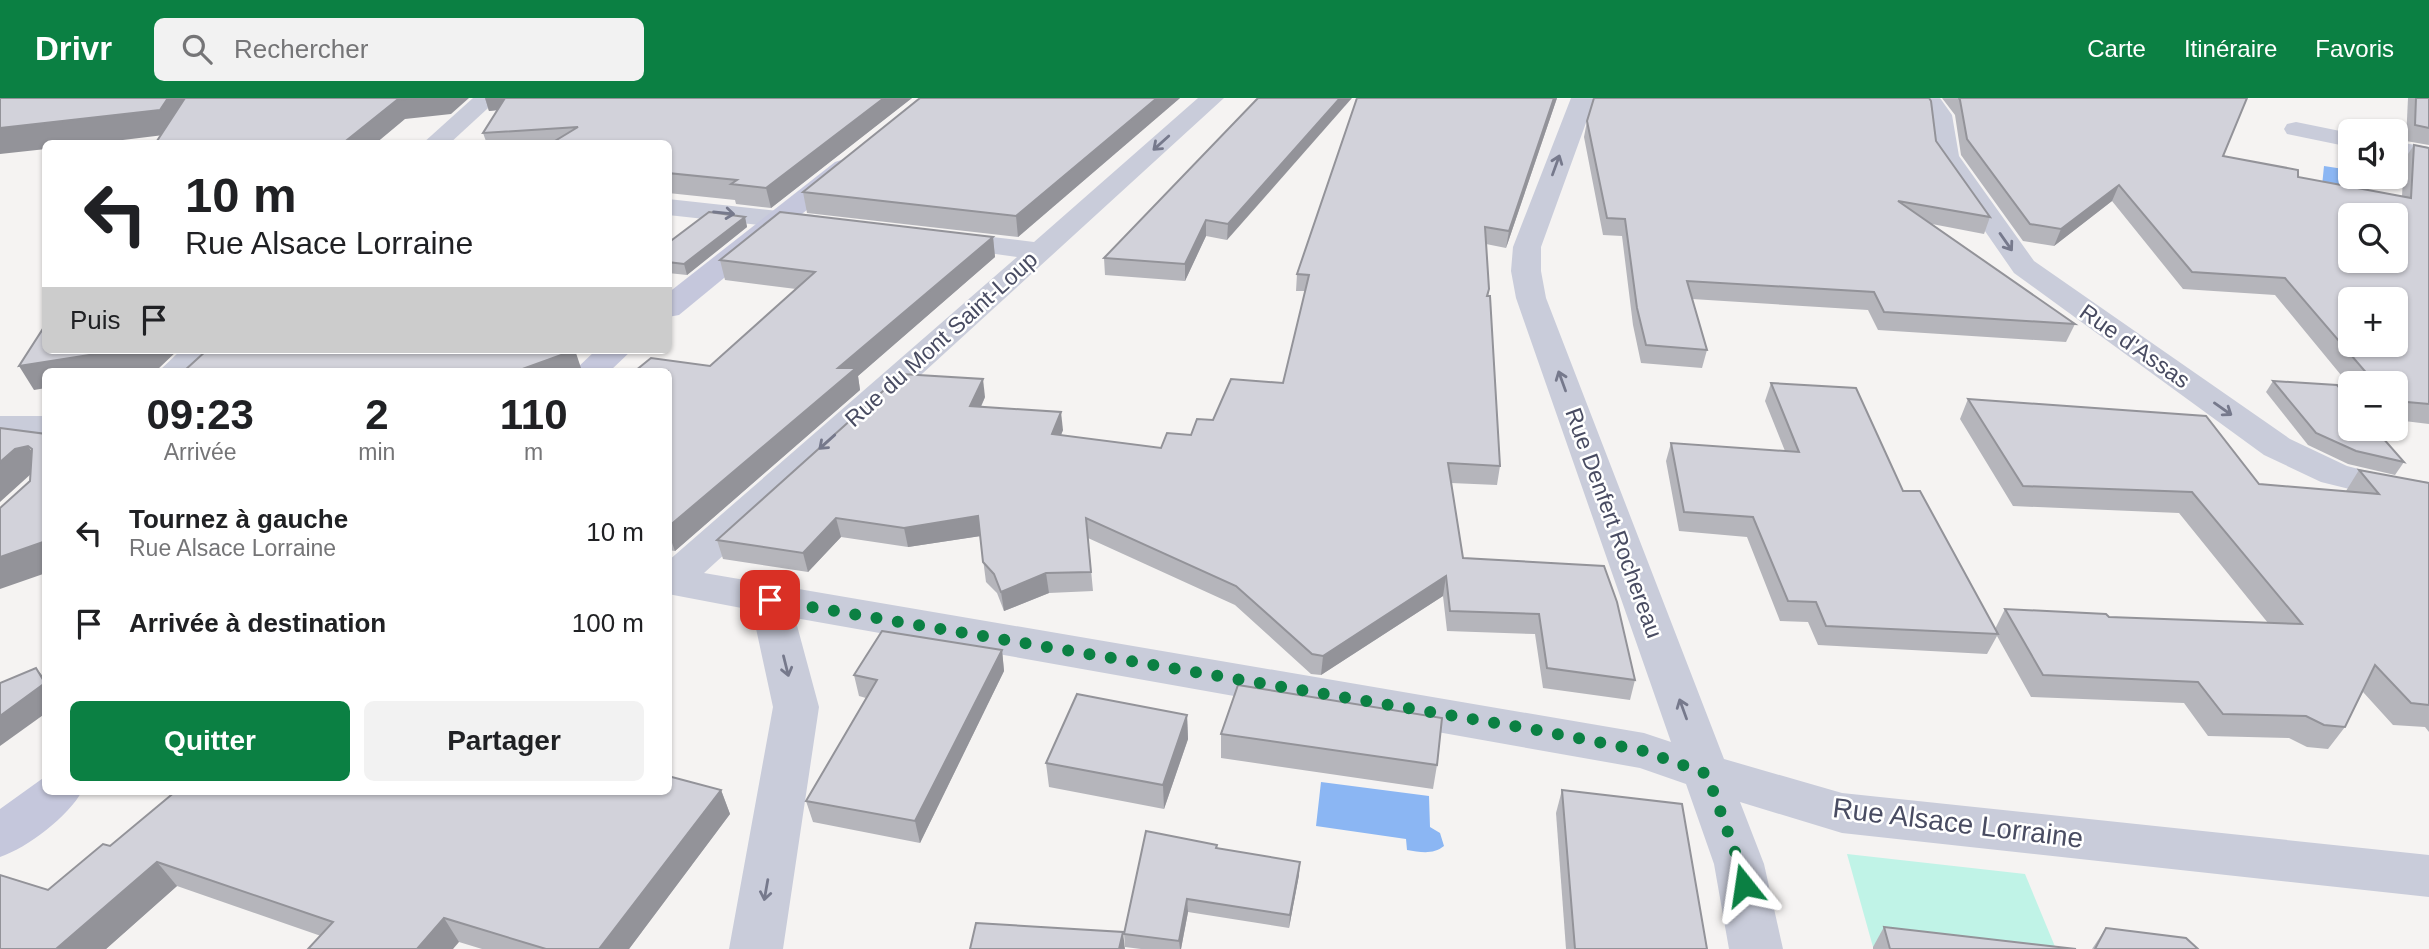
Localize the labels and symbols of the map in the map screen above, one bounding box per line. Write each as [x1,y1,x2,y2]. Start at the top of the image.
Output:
one-way arrow [1153,135,1170,152]
one-way arrow [1551,154,1564,176]
one-way arrow [712,206,735,219]
one-way arrow [1999,232,2013,251]
street label: Rue du Mont Saint-Loup [840,246,1042,432]
street label: Rue d'Assas [2075,299,2195,393]
one-way arrow [1555,371,1567,393]
one-way arrow [2214,401,2233,416]
street label: Rue Denfert Rochereau [1560,404,1668,642]
one-way arrow [818,434,836,450]
pin [740,570,800,630]
one-way arrow [780,655,793,677]
one-way arrow [1676,699,1688,721]
street label: Rue Alsace Lorraine [1831,792,2085,854]
position arrow [1707,848,1781,922]
one-way arrow [759,878,772,901]

